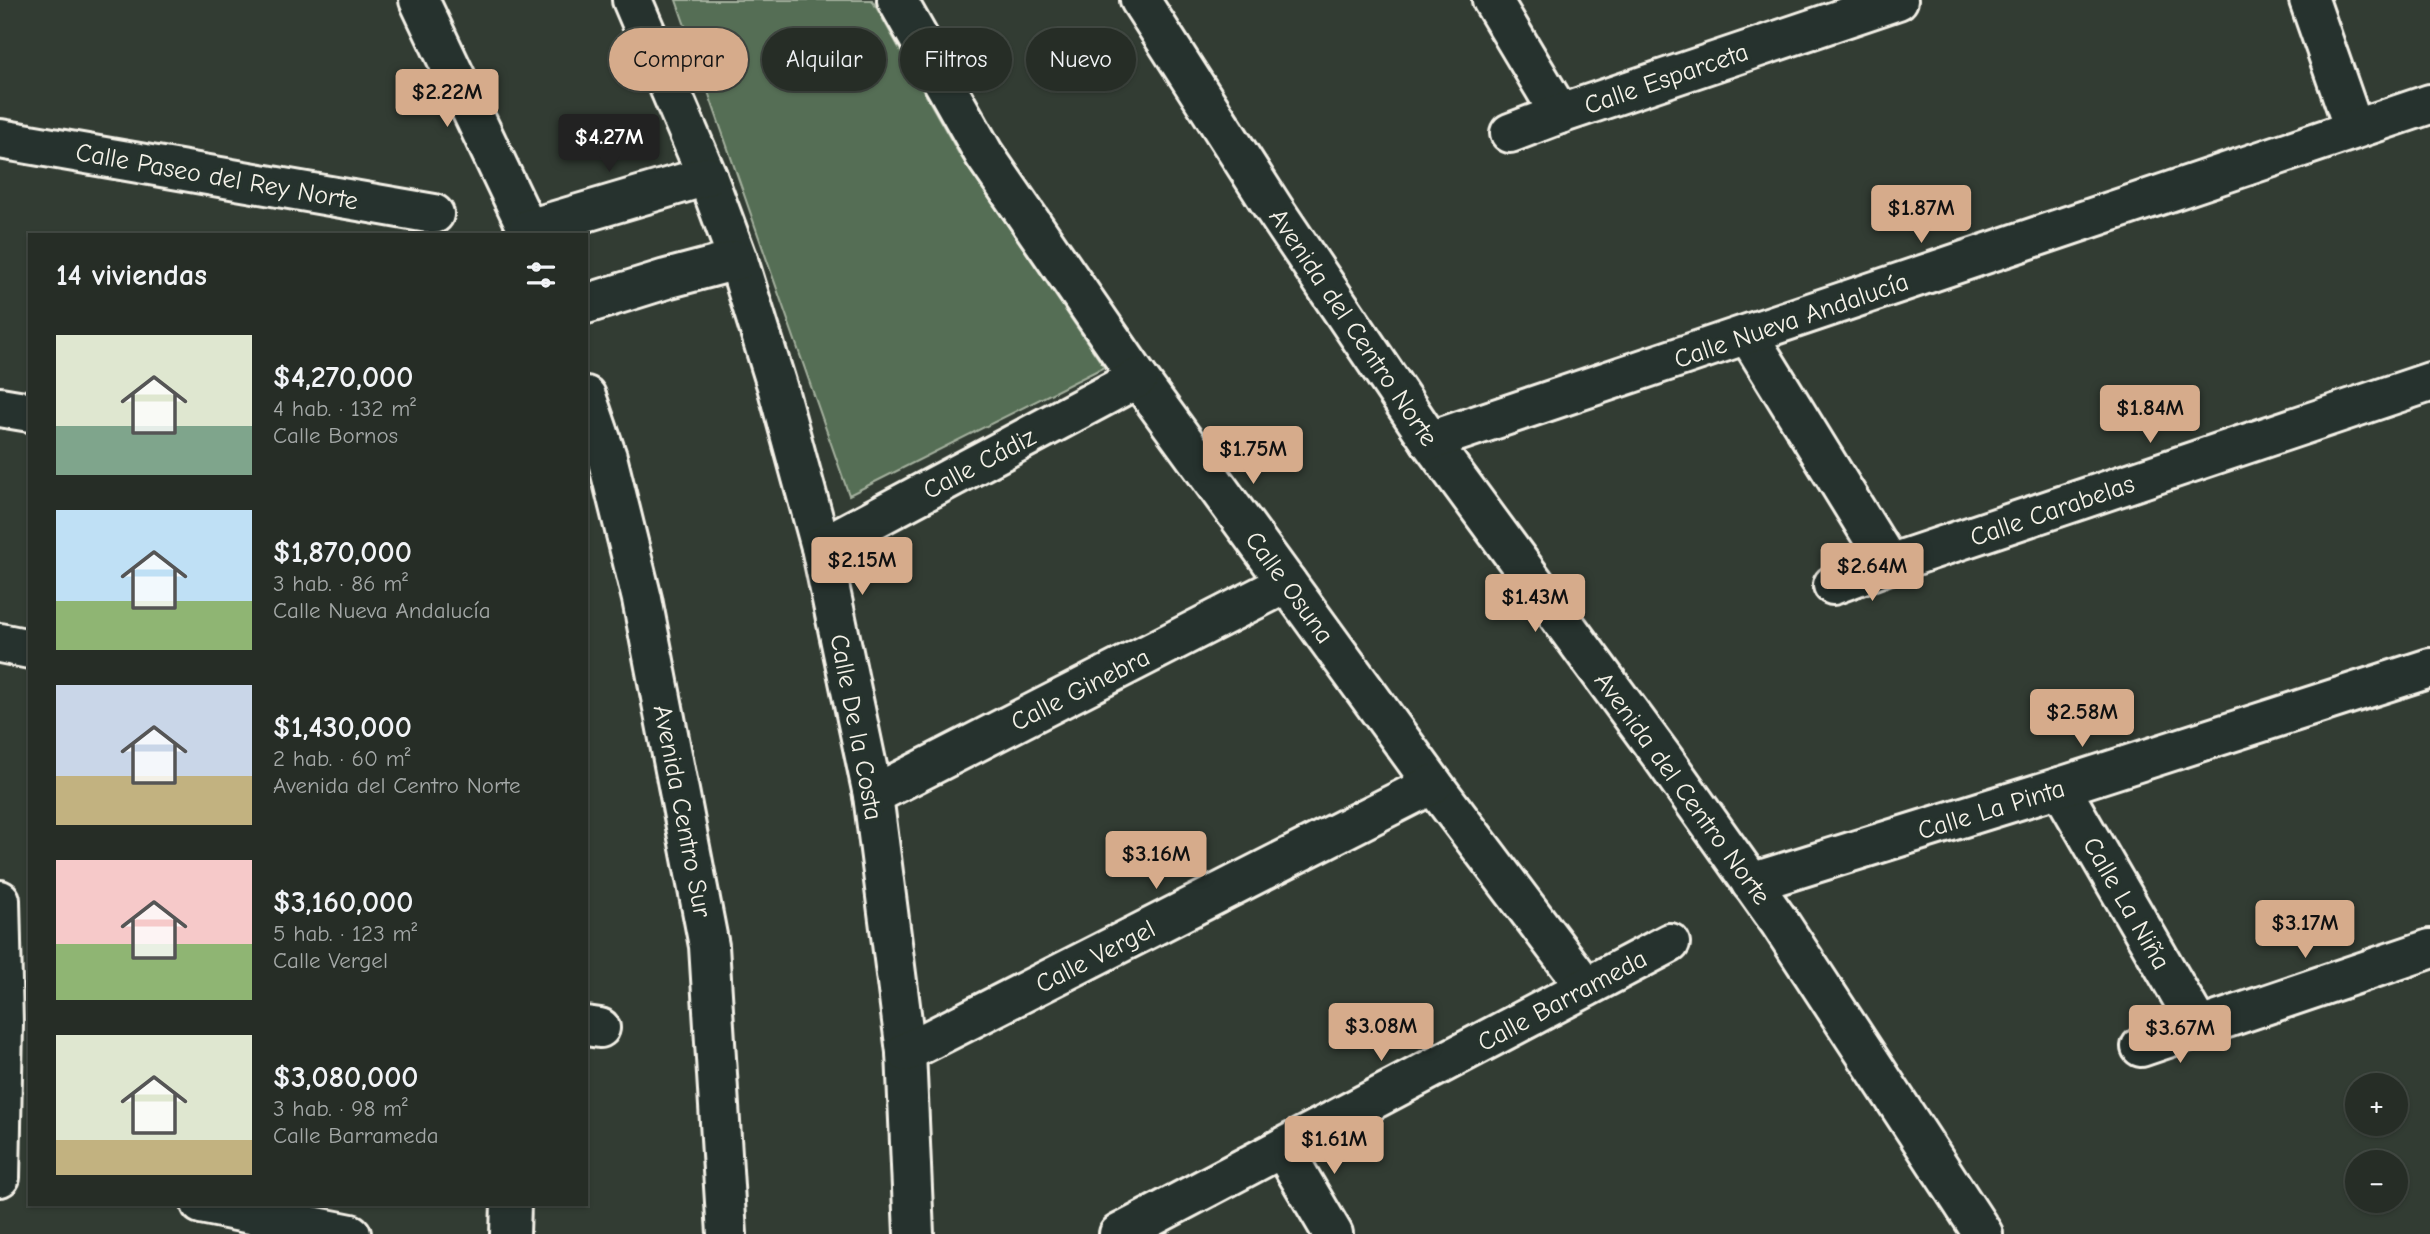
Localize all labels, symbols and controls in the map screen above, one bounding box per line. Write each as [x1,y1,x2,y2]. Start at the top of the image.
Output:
chip: Comprar [609,28,748,91]
chip: Alquilar [762,28,886,91]
chip: Filtros [900,28,1012,91]
chip: Nuevo [1026,28,1136,91]
street label: Calle Esparceta [1580,37,1752,121]
pin: $2.22M [390,69,504,129]
text: $2.22M [412,78,482,105]
pin: $4.27M [552,114,666,174]
text: $4.27M [575,123,643,150]
street label: Calle Paseo del Rey Norte [73,137,360,217]
pin: $1.87M [1864,186,1978,245]
text: $1.87M [1887,194,1955,221]
street label: Avenida del Centro Norte [1262,203,1444,452]
icon: filters [522,256,560,294]
text: 14 viviendas [56,258,207,293]
street label: Calle Nueva Andalucía [1670,267,1912,375]
text: $4,270,000 [273,360,413,395]
icon: home [112,363,196,447]
pin: $1.84M [2093,386,2207,445]
text: $1.84M [2116,394,2184,421]
text: 4 hab. · 132 m² [273,395,416,422]
text: Calle Bornos [273,422,398,449]
street label: Calle Cádiz [918,422,1041,506]
pin: $1.75M [1196,426,1310,486]
text: $1.75M [1219,435,1287,462]
street label: Calle Carabelas [1966,469,2139,553]
street label: Calle Osuna [1239,526,1340,649]
text: $1,870,000 [273,535,412,570]
icon: home [112,538,196,622]
pin: $2.15M [805,538,919,597]
pin: $2.64M [1815,544,1929,603]
text: $2.15M [827,546,897,573]
text: $2.64M [1837,552,1907,579]
text: 3 hab. · 86 m² [273,570,408,597]
pin: $1.43M [1478,574,1592,634]
text: $1.43M [1501,583,1569,610]
text: Calle Nueva Andalucía [273,597,491,624]
street label: Calle De la Costa [823,632,889,823]
street label: Calle Ginebra [1006,642,1155,738]
street label: Avenida del Centro Norte [1588,667,1777,911]
pin: $2.58M [2025,690,2139,749]
text: $2.58M [2046,698,2118,725]
street label: Avenida Centro Sur [647,702,717,921]
text: $1,430,000 [273,710,412,745]
icon: home [112,713,196,797]
text: 2 hab. · 60 m² [273,745,410,772]
text: Avenida del Centro Norte [273,772,521,799]
street label: Calle La Pinta [1914,773,2068,847]
pin: $3.16M [1099,832,1213,891]
street label: Calle La Niña [2076,832,2176,975]
text: $3.16M [1122,840,1190,867]
text: $3,160,000 [273,885,413,920]
icon: home [112,888,196,972]
pin: $3.17M [2248,900,2362,960]
text: $3.17M [2271,909,2339,936]
street label: Calle Vergel [1031,914,1160,1000]
text: 5 hab. · 123 m² [273,920,417,947]
street label: Calle Barrameda [1473,944,1652,1058]
text: Calle Vergel [273,947,388,974]
pin: $3.08M [1324,1004,1438,1063]
pin: $3.67M [2123,1006,2237,1065]
text: $3.08M [1345,1012,1417,1039]
text: $3.67M [2145,1014,2215,1041]
text: $3,080,000 [273,1060,418,1095]
icon: home [112,1063,196,1147]
map controls [2345,1073,2408,1213]
button: + [2345,1073,2408,1136]
text: 3 hab. · 98 m² [273,1095,408,1122]
pin: $1.61M [1277,1116,1391,1176]
text: Calle Barrameda [273,1122,439,1149]
text: $1.61M [1301,1125,1367,1152]
button: − [2345,1150,2408,1213]

